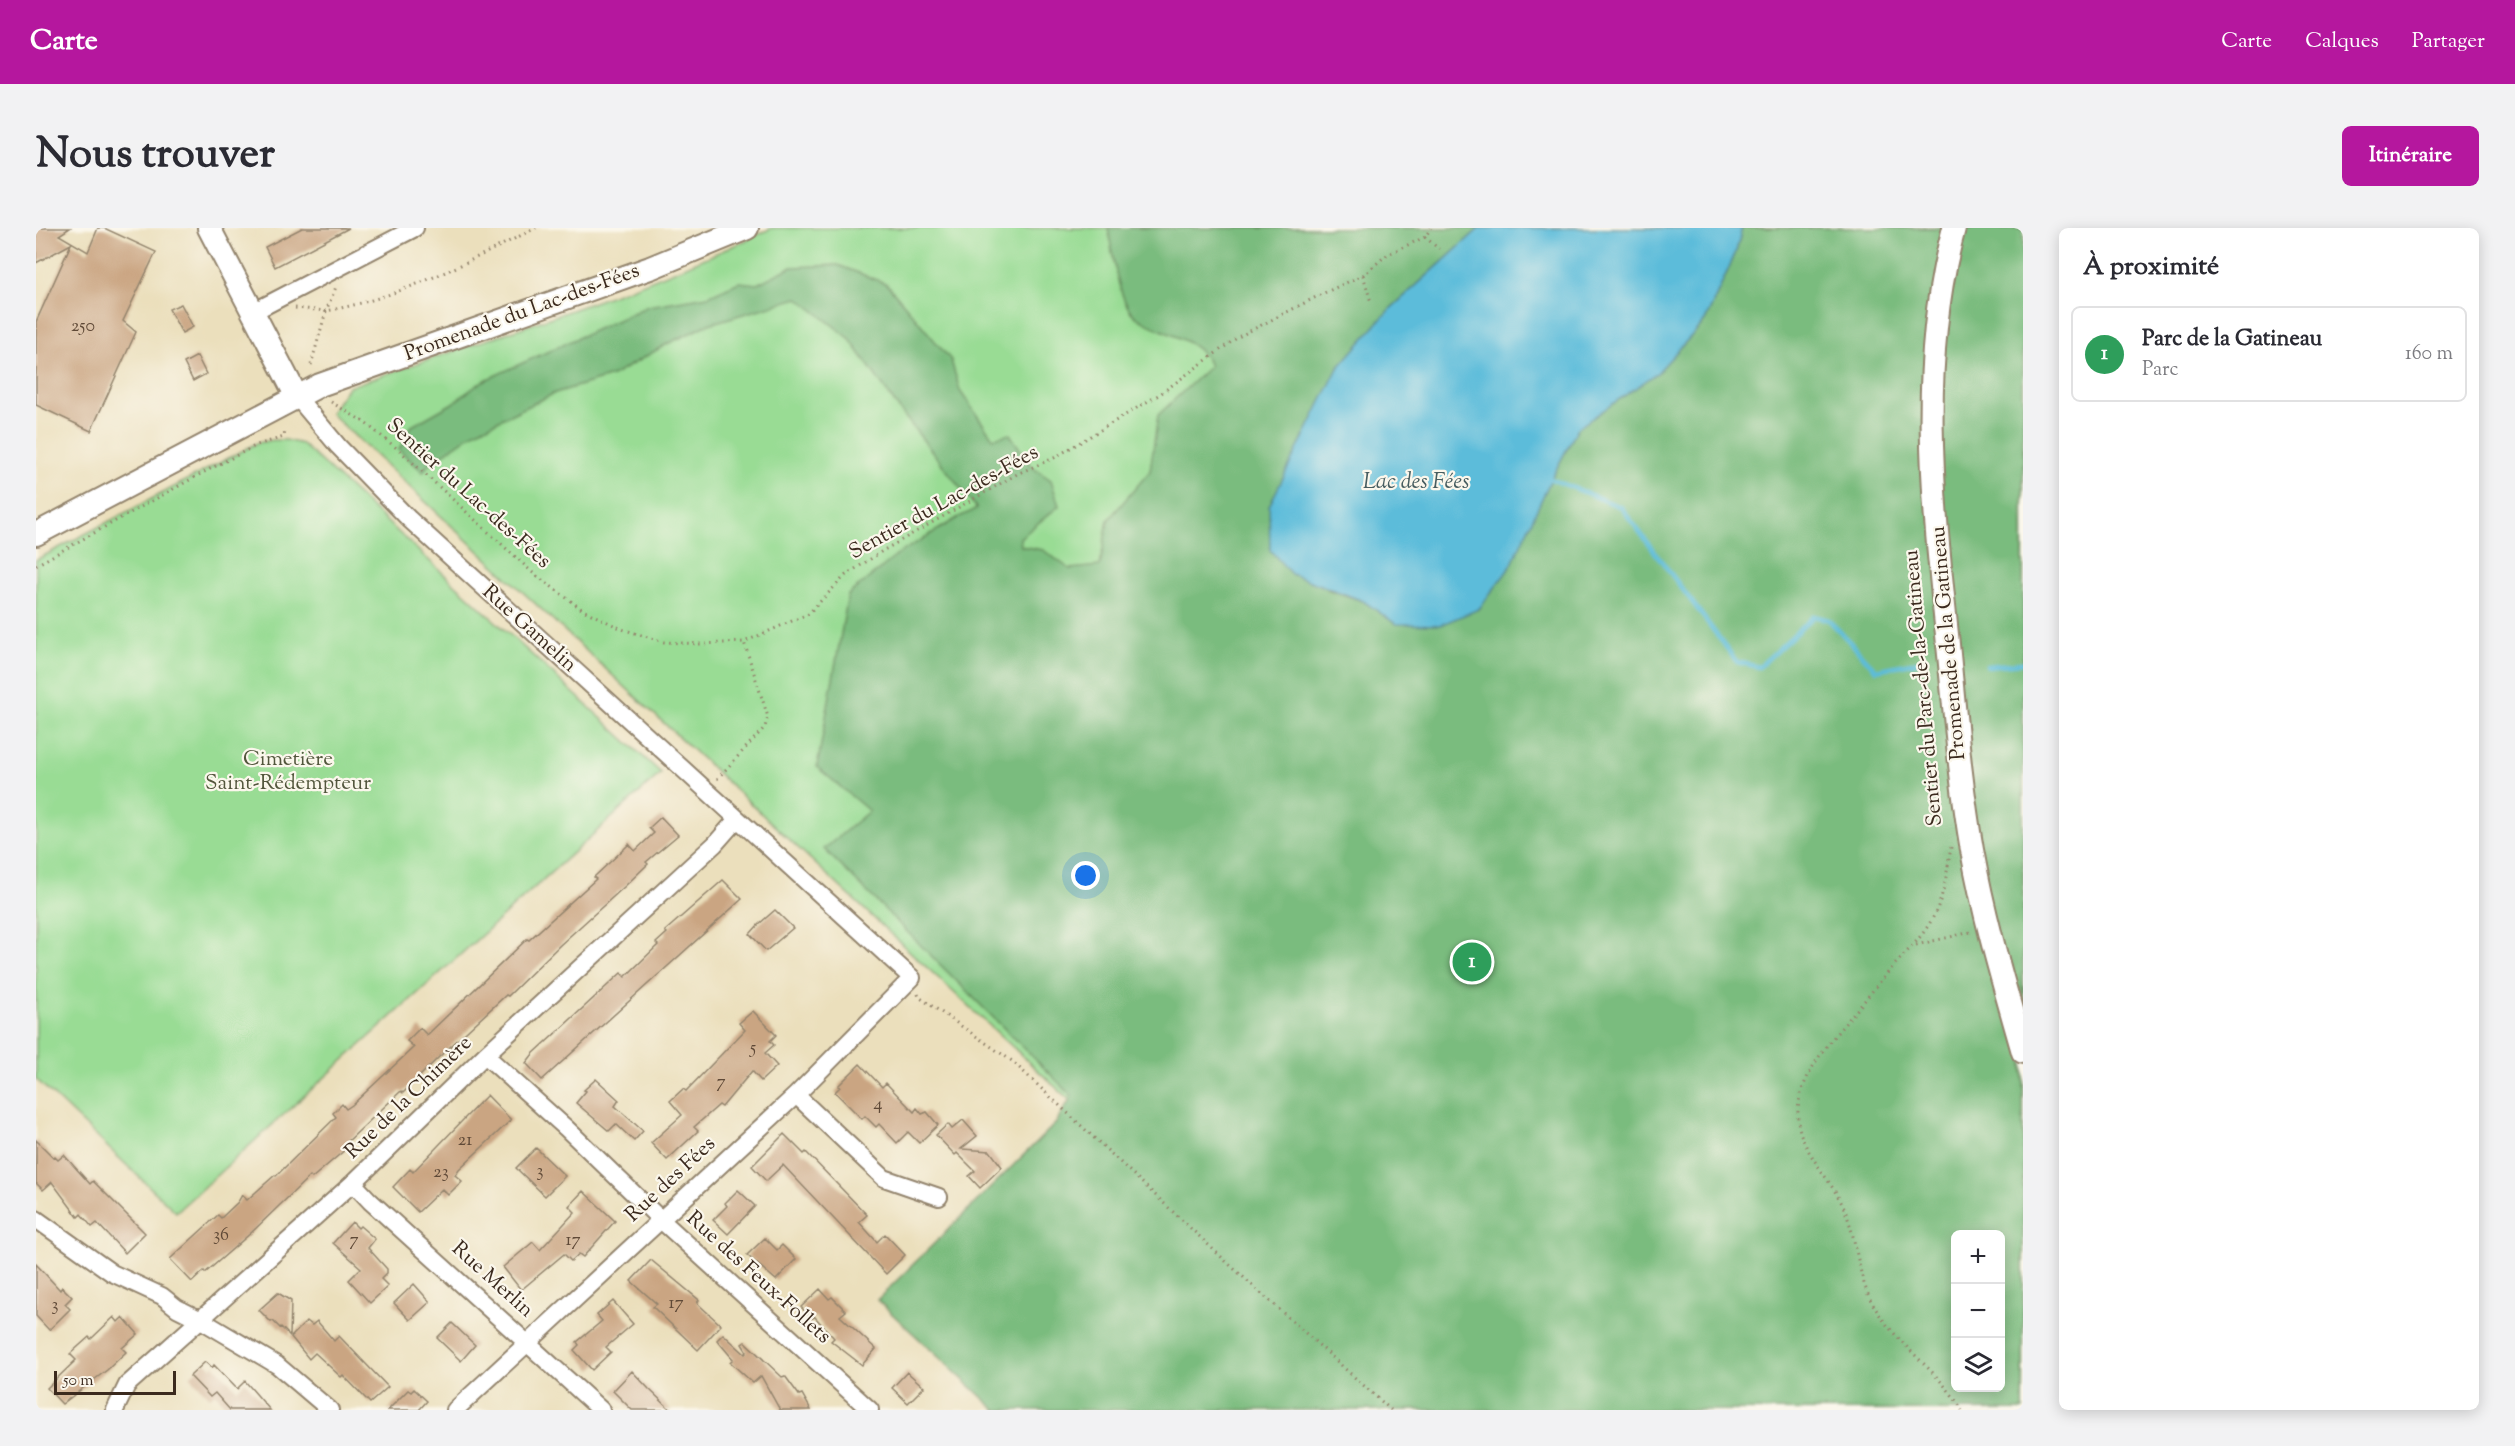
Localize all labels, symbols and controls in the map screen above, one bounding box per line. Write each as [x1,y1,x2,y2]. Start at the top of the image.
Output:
text: Carte [30,22,98,62]
text: Carte [2221,27,2272,57]
text: Calques [2305,27,2379,57]
text: Partager [2412,27,2485,57]
text: Nous trouver [36,126,275,186]
button: Itinéraire [2342,126,2479,186]
text: À proximité [2083,249,2219,286]
street label: Promenade du Lac-des-Fées [400,256,644,370]
house number: 250 [71,314,95,340]
text: Parc de la Gatineau [2142,324,2322,356]
text: 1 [2101,340,2108,369]
text: 160 m [2405,340,2453,369]
text: Parc [2142,356,2178,385]
street label: Sentier du Lac-des-Fées [379,412,557,576]
street label: Sentier du Lac-des-Fées [844,438,1044,568]
water label: Lac des Fées [1363,467,1469,499]
street label: Promenade de la Gatineau [1924,525,1974,761]
street label: Sentier du Parc-de-la-Gatineau [1897,548,1951,828]
street label: Rue Gamelin [475,578,583,680]
park label: Cimetière Saint-Rédempteur [205,745,371,799]
your location [1071,861,1100,890]
pin: 1 [1452,940,1492,984]
street label: Rue de la Chimère [339,1029,479,1167]
house number: 5 [749,1036,756,1062]
house number: 7 [716,1070,726,1096]
house number: 4 [873,1092,883,1118]
house number: 21 [458,1128,472,1154]
street label: Rue des Fées [619,1130,723,1230]
house number: 3 [536,1159,544,1185]
house number: 23 [433,1160,449,1186]
street label: Rue des Feux-Follets [679,1205,837,1351]
house number: 36 [213,1223,229,1249]
house number: 7 [349,1228,359,1254]
house number: 17 [565,1228,581,1254]
map controls [1951,1230,2005,1392]
button: + [1951,1230,2005,1284]
street label: Rue Merlin [444,1235,540,1325]
button: − [1951,1284,2005,1338]
house number: 17 [668,1291,684,1317]
house number: 3 [51,1293,59,1319]
button: layers [1951,1338,2005,1392]
scale bar [54,1368,176,1396]
text: 50 m [63,1370,94,1393]

